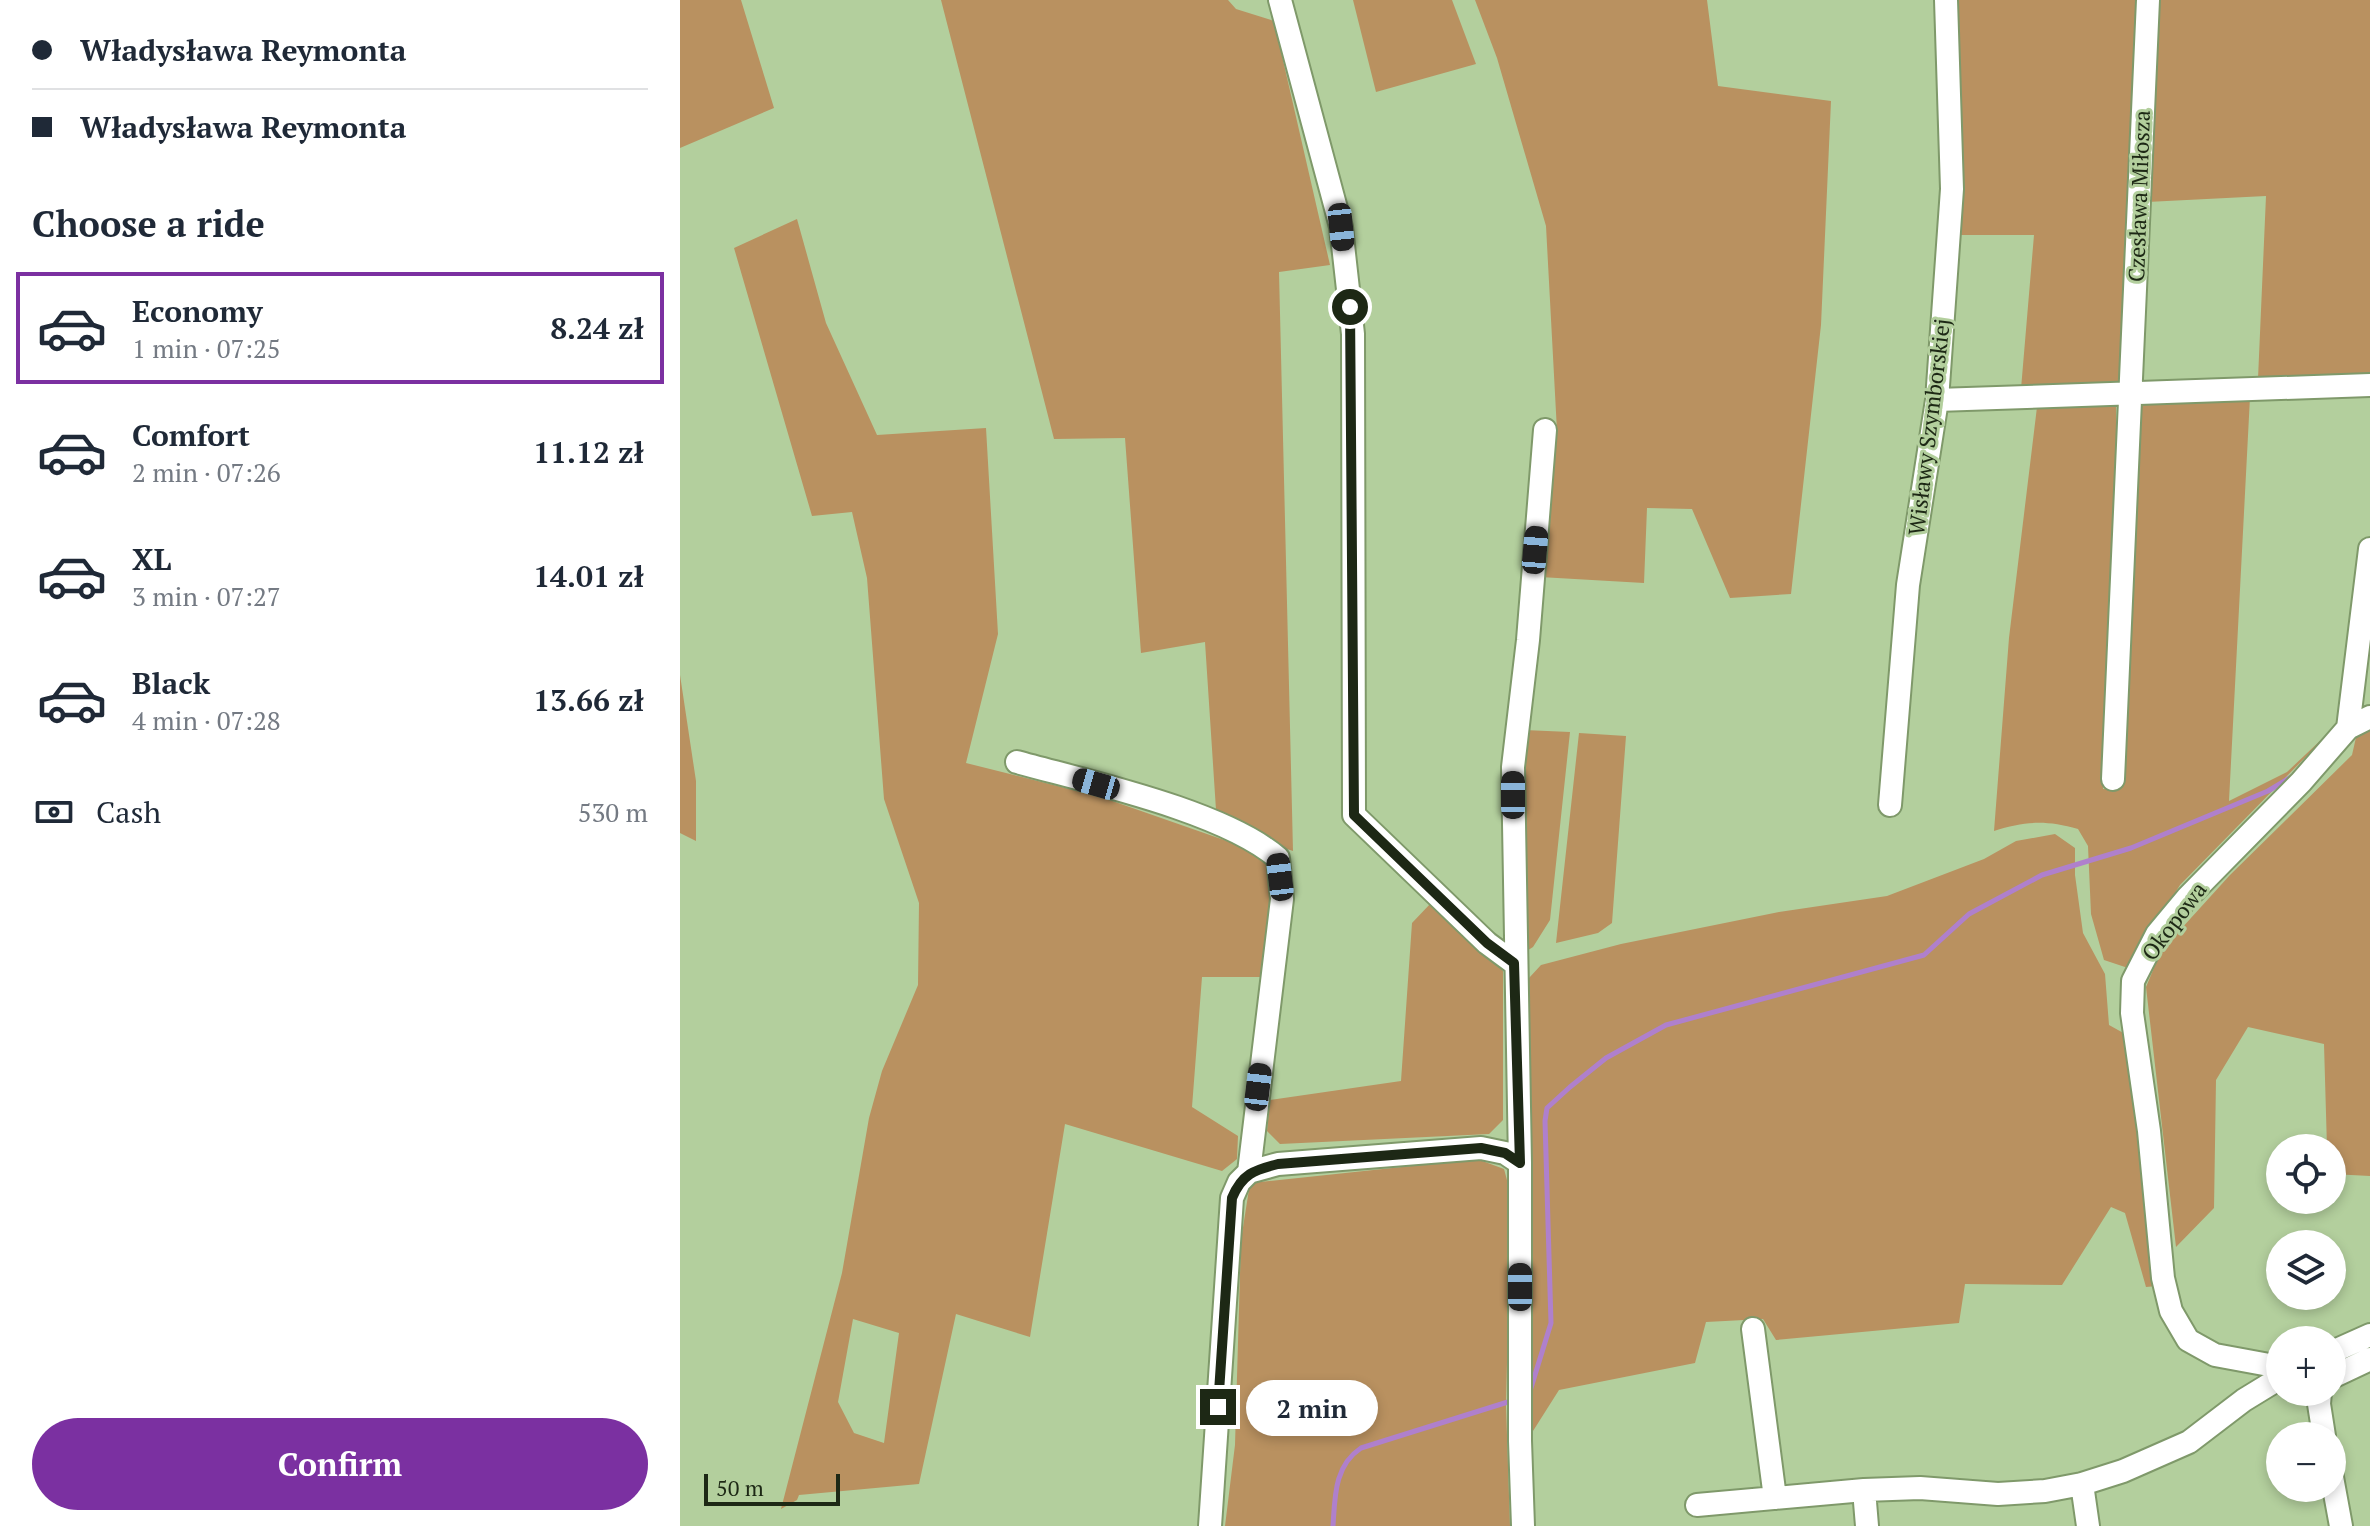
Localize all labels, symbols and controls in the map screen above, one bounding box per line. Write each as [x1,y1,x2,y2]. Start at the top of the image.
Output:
text: Władysława Reymonta [80,30,406,70]
text: Władysława Reymonta [80,107,406,147]
street label: Czesława Miłosza [2121,110,2156,282]
text: Choose a ride [32,200,265,247]
car [1327,202,1355,252]
route start [1332,289,1368,325]
text: Economy [132,291,263,331]
icon: car [36,292,108,364]
text: 8.24 zł [550,308,644,348]
street label: Wisławy Szymborskiej [1901,317,1956,537]
text: 1 min · 07:25 [132,331,281,365]
text: Comfort [132,415,250,455]
icon: car [36,416,108,488]
text: 11.12 zł [533,432,644,472]
text: 2 min · 07:26 [132,455,281,489]
car [1521,525,1549,575]
text: XL [132,539,171,579]
icon: car [36,540,108,612]
text: 14.01 zł [533,556,644,596]
text: 3 min · 07:27 [132,579,281,613]
text: Black [132,663,210,703]
icon: car [36,664,108,736]
text: 13.66 zł [533,680,644,720]
text: 4 min · 07:28 [132,703,281,737]
car [1070,766,1122,802]
car [1501,771,1525,819]
icon: cash [32,790,76,834]
text: Cash [96,792,161,832]
text: 530 m [578,795,648,829]
car [1265,852,1295,902]
street label: Okopowa [2135,876,2213,966]
car [1243,1062,1273,1112]
map controls [2266,1134,2346,1502]
button: locate [2266,1134,2346,1214]
button: layers [2266,1230,2346,1310]
car [1508,1263,1532,1311]
button: + [2266,1326,2346,1406]
callout: 2 min [1246,1379,1378,1435]
route end [1200,1389,1236,1425]
text: 2 min [1276,1391,1348,1425]
button: Confirm [32,1418,648,1510]
button: − [2266,1422,2346,1502]
scale bar [704,1470,840,1506]
text: 50 m [716,1473,764,1502]

